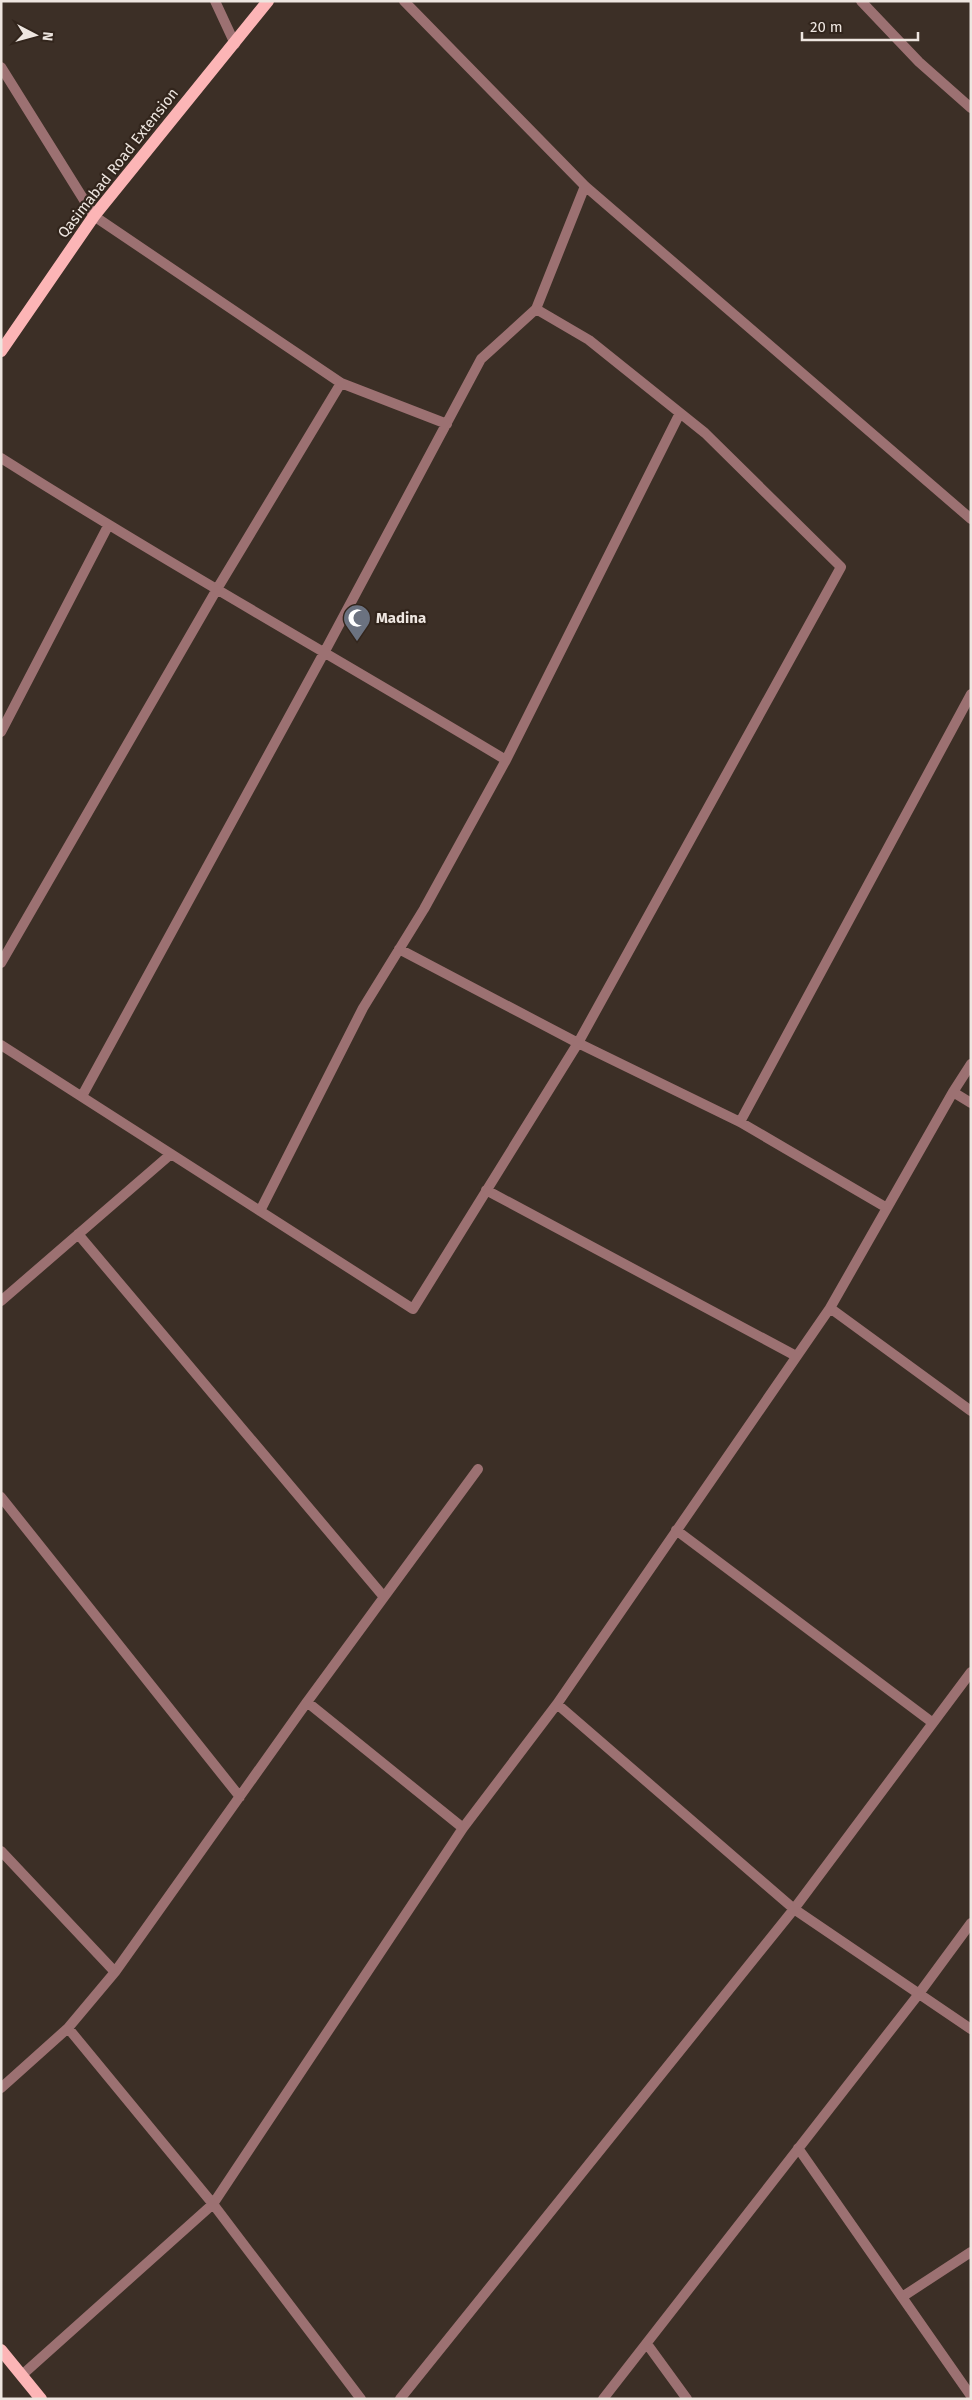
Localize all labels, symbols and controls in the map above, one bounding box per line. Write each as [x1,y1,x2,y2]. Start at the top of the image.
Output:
north arrow [10,10,60,60]
scale bar [802,10,918,42]
text: 20 m [810,18,843,36]
text: N [38,31,56,42]
street label: Qasimabad Road Extension [54,85,182,241]
mosque icon: Madina [342,603,372,642]
place label: Madina [376,609,426,627]

